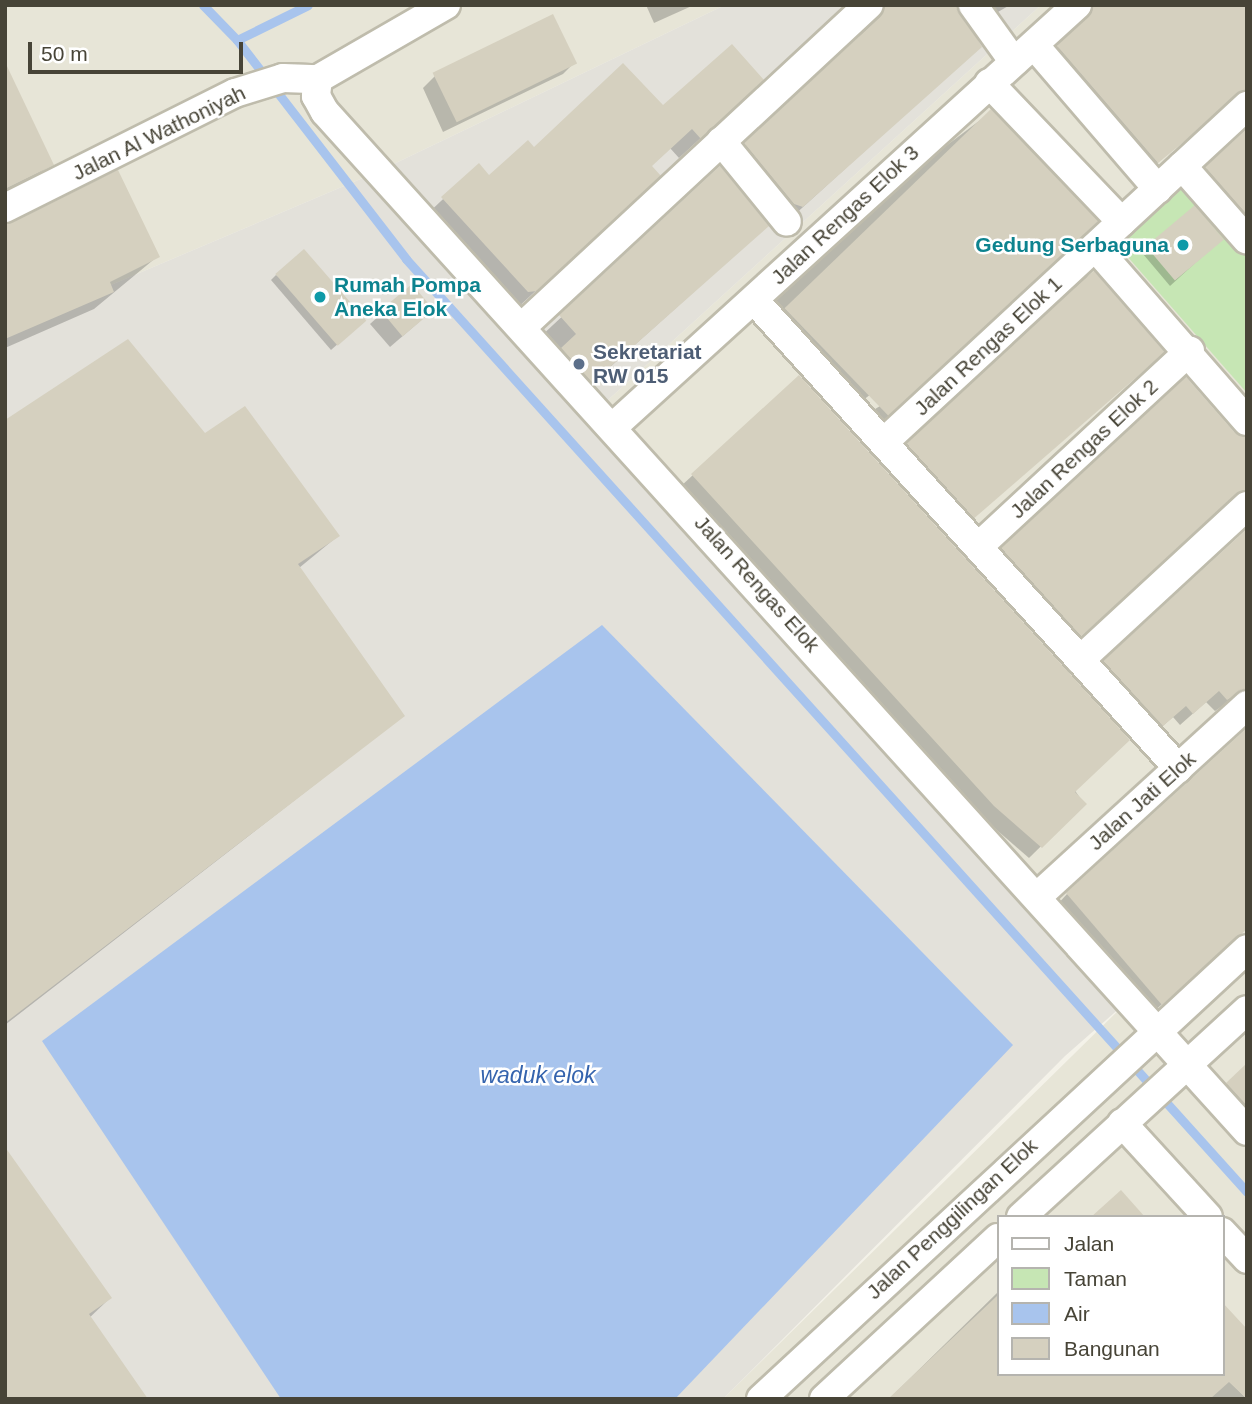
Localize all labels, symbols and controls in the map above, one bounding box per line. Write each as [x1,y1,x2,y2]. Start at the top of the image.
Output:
scale bar [32,28,247,72]
text: 50 m [41,42,88,65]
street label: Jalan Al Wathoniyah [68,80,250,186]
street label: Jalan Rengas Elok 3 [766,140,924,290]
place label: Gedung Serbaguna [975,232,1169,258]
marker: Gedung Serbaguna [1175,237,1191,253]
street label: Jalan Rengas Elok 1 [909,271,1067,421]
place label: Rumah Pompa Aneka Elok [334,272,481,322]
marker: Rumah Pompa Aneka Elok [312,289,328,305]
place label: Sekretariat RW 015 [593,339,702,389]
marker: Sekretariat RW 015 [571,356,587,372]
street label: Jalan Rengas Elok 2 [1005,374,1163,524]
street label: Jalan Rengas Elok [689,511,825,657]
street label: Jalan Jati Elok [1083,746,1201,856]
water label: waduk elok [480,1061,596,1089]
street label: Jalan Penggilingan Elok [861,1133,1043,1305]
legend [996,1215,1224,1376]
text: Jalan [1064,1232,1114,1255]
text: Taman [1064,1267,1127,1290]
text: Air [1064,1302,1090,1325]
text: Bangunan [1064,1337,1160,1360]

